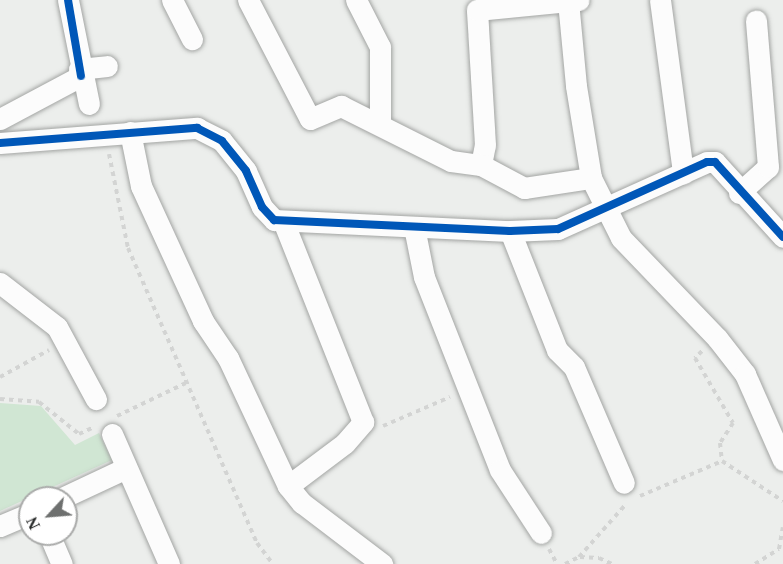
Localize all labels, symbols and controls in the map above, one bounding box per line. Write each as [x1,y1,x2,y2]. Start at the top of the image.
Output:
north arrow [18,486,78,546]
text: N [23,514,43,532]

